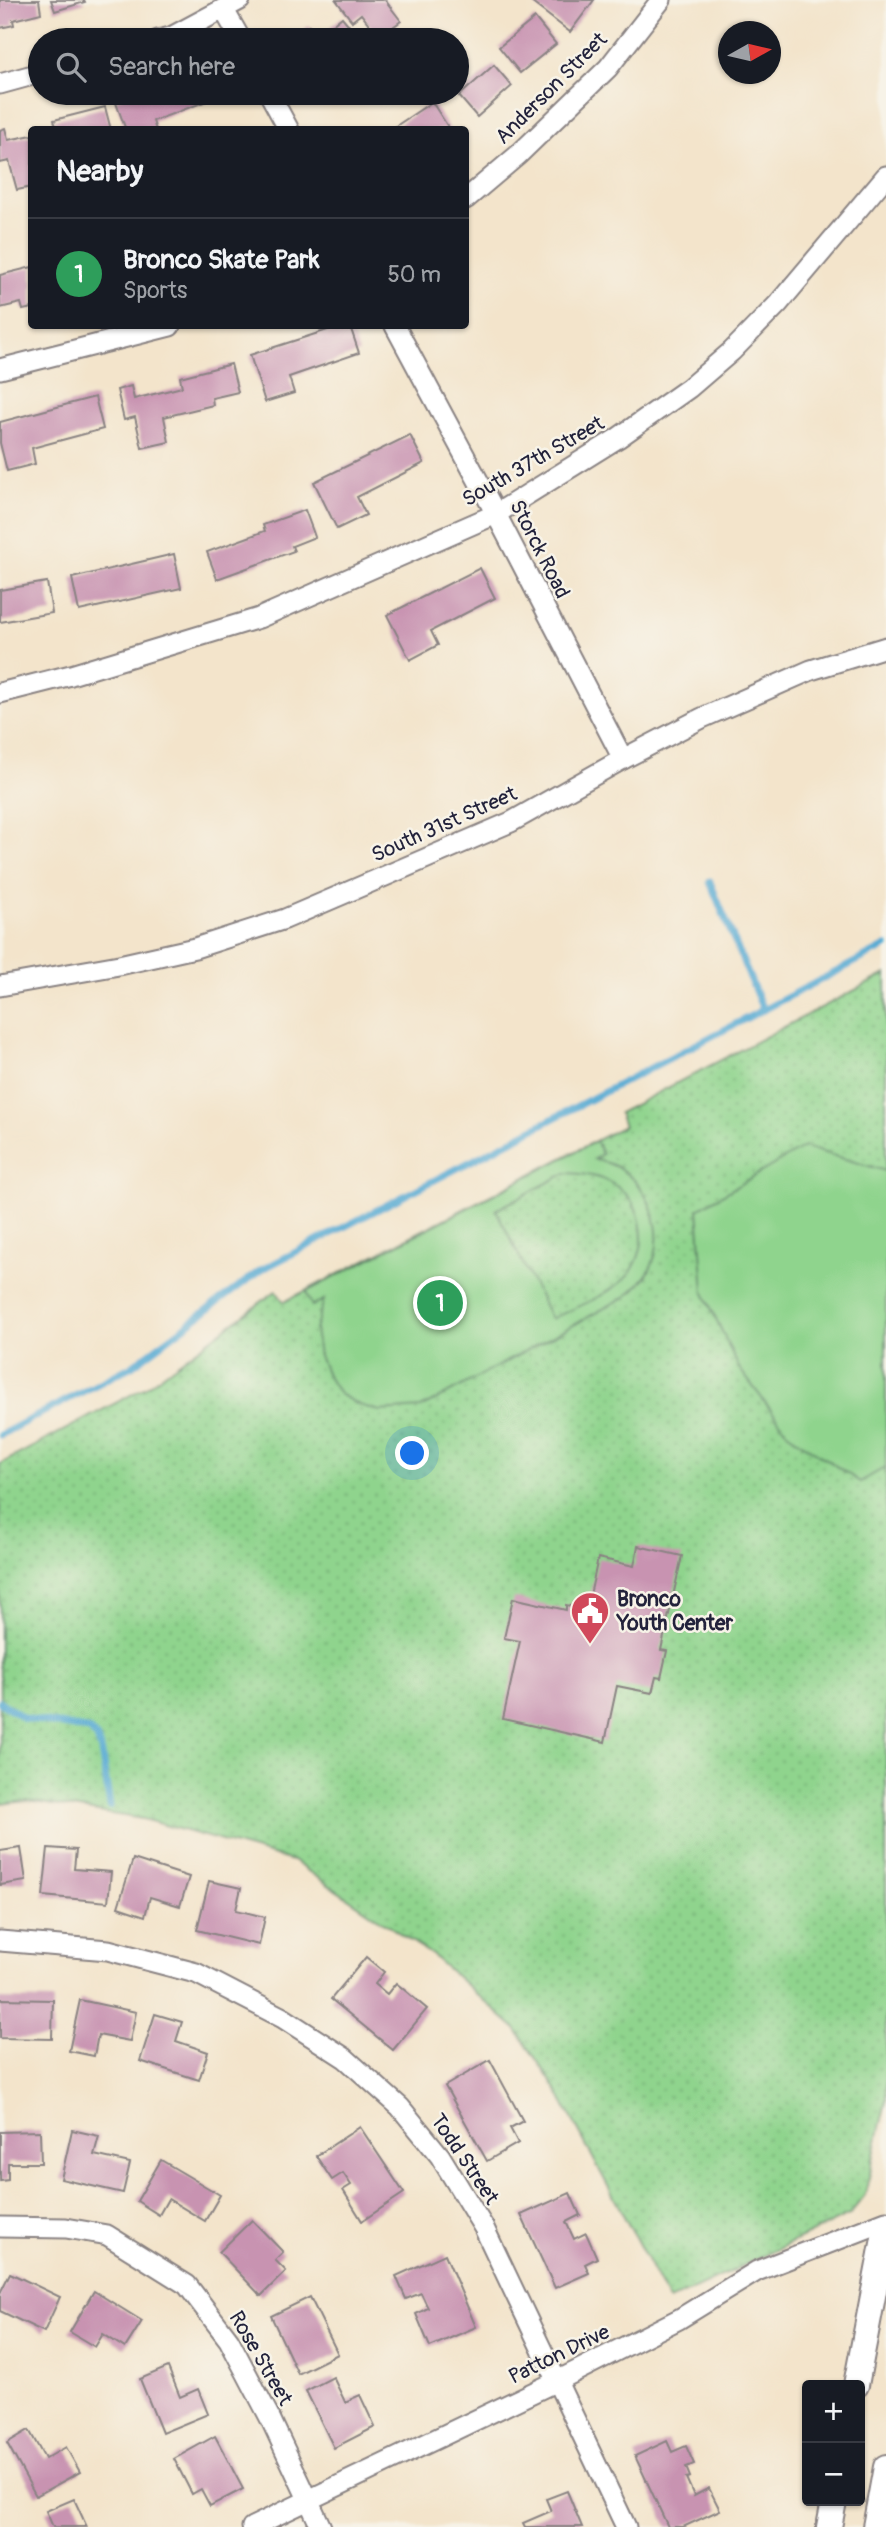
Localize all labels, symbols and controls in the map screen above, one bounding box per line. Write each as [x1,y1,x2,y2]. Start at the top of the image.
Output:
north arrow [718,21,781,84]
street label: Anderson Street [490,26,614,150]
search box [28,28,469,105]
icon: search [52,48,90,86]
text: Search here [108,51,235,83]
text: Nearby [56,153,143,190]
text: Bronco Skate Park [123,244,319,276]
text: 1 [75,260,84,289]
text: 50 m [387,260,441,289]
text: Sports [123,276,187,305]
street label: South 37th Street [457,410,610,513]
street label: Storck Road [503,495,576,603]
street label: South 31st Street [367,780,522,869]
pin: 1 [417,1277,463,1329]
your location [395,1436,429,1470]
place label: Bronco Youth Center [616,1586,733,1637]
public building icon: Bronco Youth Center [569,1590,611,1645]
street label: Todd Street [424,2109,505,2210]
street label: Rose Street [223,2306,299,2411]
street label: Patton Drive [504,2318,615,2391]
map controls [802,2380,865,2506]
button: + [802,2380,865,2443]
button: − [802,2443,865,2506]

